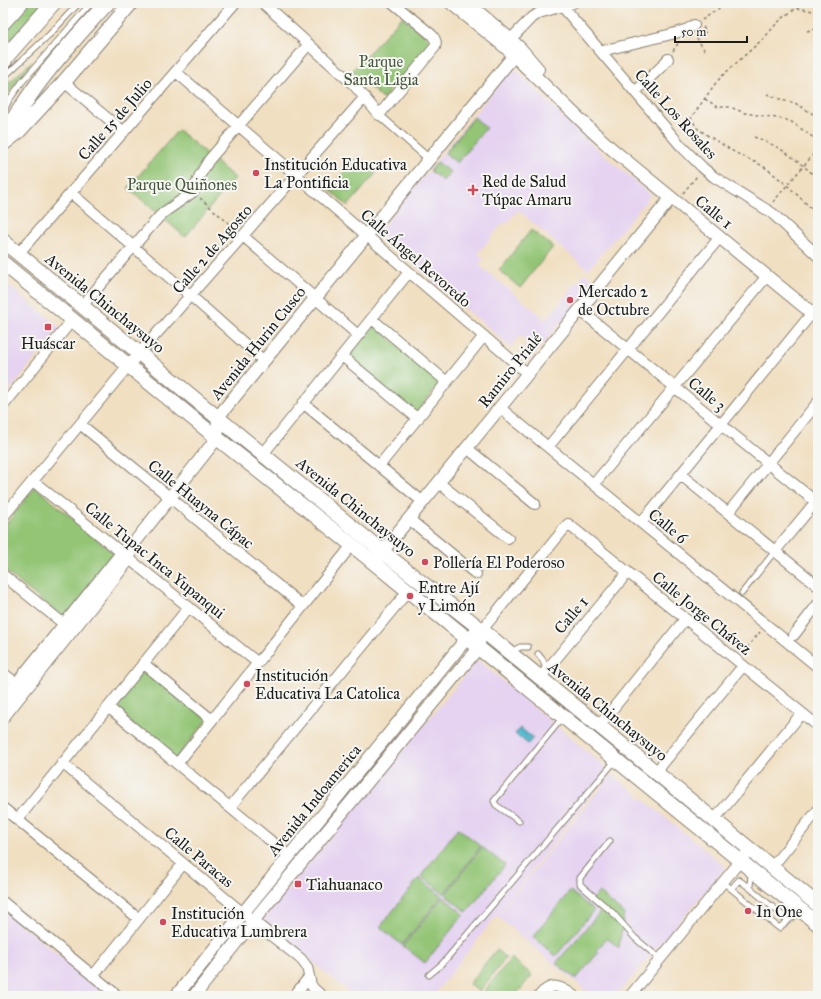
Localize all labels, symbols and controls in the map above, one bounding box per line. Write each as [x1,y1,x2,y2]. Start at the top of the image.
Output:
scale bar [675,18,747,44]
text: 50 m [681,25,706,39]
park label: Parque Santa Ligia [343,52,419,90]
street label: Calle Los Rosales [631,65,721,163]
street label: Calle 15 de Julio [74,74,157,165]
place label: Institución Educativa La Pontificia [264,155,407,192]
marker: Institución Educativa La Pontificia [251,168,261,178]
place label: Red de Salud Túpac Amaru [482,172,572,209]
park label: Parque Quiñones [127,175,237,195]
marker: Red de Salud Túpac Amaru [467,184,479,196]
street label: Calle 1 [691,191,737,233]
street label: Calle 2 de Agosto [168,201,257,298]
street label: Calle Ángel Revoredo [356,204,476,312]
street label: Avenida Chinchaysuyo [41,248,168,357]
street label: Avenida Hurin Cusco [206,282,310,404]
place label: Mercado 2 de Octubre [578,282,650,319]
marker: Mercado 2 de Octubre [565,295,575,305]
marker: Huáscar [43,322,53,332]
street label: Ramiro Prialé [474,329,546,411]
place label: Huáscar [21,334,75,353]
street label: Calle 3 [684,373,730,415]
street label: Avenida Chinchaysuyo [292,452,419,561]
street label: Calle Huayna Cápac [144,455,258,553]
street label: Calle Tupac Inca Yupanqui [81,498,229,623]
street label: Calle 6 [645,505,692,548]
place label: Pollería El Poderoso [433,553,565,572]
marker: Pollería El Poderoso [420,557,430,567]
street label: Calle Jorge Chávez [648,567,756,660]
place label: Entre Ají y Limón [418,578,479,615]
marker: Entre Ají y Limón [405,591,415,601]
street label: Calle 1 [550,593,592,637]
street label: Avenida Chinchaysuyo [544,656,671,765]
place label: Institución Educativa La Catolica [255,666,400,703]
marker: Institución Educativa La Catolica [242,679,252,689]
street label: Avenida Indoamerica [263,740,365,860]
street label: Calle Paracas [161,823,237,891]
place label: Tiahuanaco [306,875,383,894]
marker: Tiahuanaco [293,879,303,889]
place label: In One [756,902,803,921]
place label: Institución Educativa Lumbrera [171,904,307,941]
marker: In One [743,906,753,916]
marker: Institución Educativa Lumbrera [158,917,168,927]

